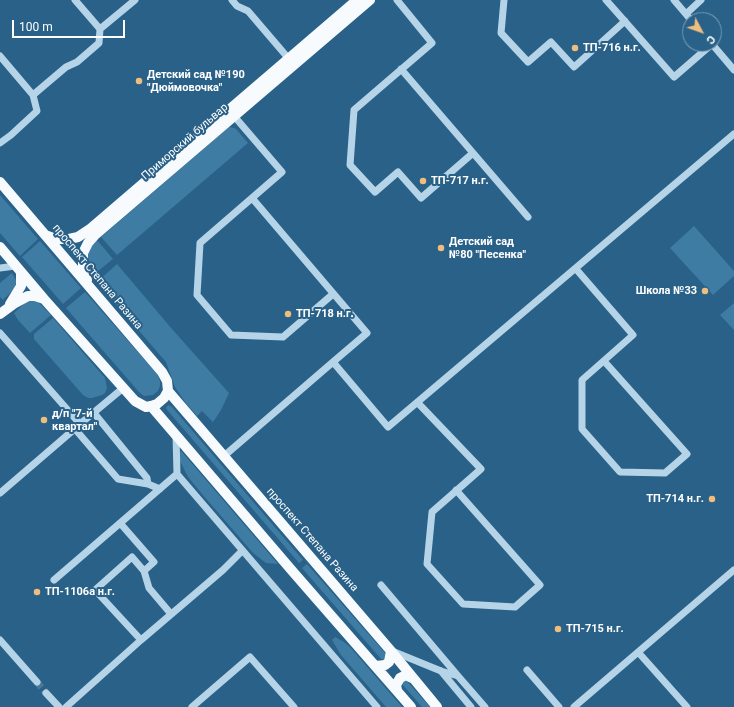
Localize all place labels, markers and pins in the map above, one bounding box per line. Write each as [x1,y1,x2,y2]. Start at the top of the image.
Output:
place label: ТП-716 н.г. [583,41,641,55]
marker: ТП-716 н.г. [570,43,580,53]
place label: Детский сад №190 "Дюймовочка" [147,68,245,94]
marker: Детский сад №190 "Дюймовочка" [134,76,144,86]
place label: ТП-717 н.г. [431,174,489,188]
marker: ТП-717 н.г. [418,176,428,186]
place label: Детский сад №80 "Песенка" [449,235,526,261]
marker: Детский сад №80 "Песенка" [436,243,446,253]
place label: Школа №33 [636,284,697,298]
marker: Школа №33 [700,286,710,296]
place label: ТП-718 н.г. [296,307,354,321]
marker: ТП-718 н.г. [283,309,293,319]
place label: д/п "7-й квартал" [52,407,97,433]
marker: д/п "7-й квартал" [39,415,49,425]
place label: ТП-714 н.г. [646,492,704,506]
marker: ТП-714 н.г. [707,494,717,504]
place label: ТП-1106а н.г. [45,585,115,599]
marker: ТП-1106а н.г. [32,587,42,597]
place label: ТП-715 н.г. [566,622,624,636]
marker: ТП-715 н.г. [553,624,563,634]

